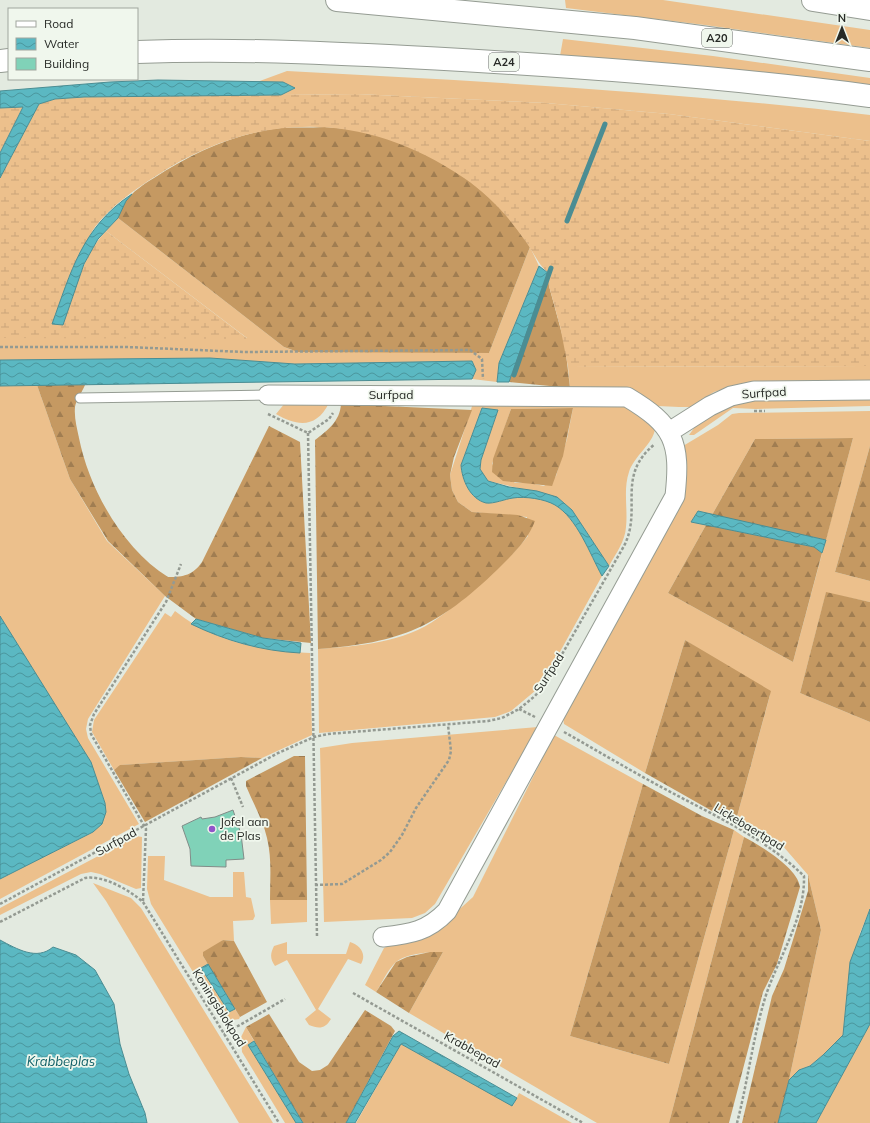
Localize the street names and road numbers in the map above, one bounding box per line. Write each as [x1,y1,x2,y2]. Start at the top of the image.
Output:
road number: A20 [702,29,732,47]
road number: A24 [489,53,519,71]
street label: Surfpad [741,383,787,402]
street label: Surfpad [369,387,413,402]
street label: Surfpad [530,650,567,696]
street label: Lickebaertpad [711,800,787,853]
street label: Surfpad [93,824,139,859]
street label: Koningsblokpad [189,966,249,1050]
street label: Krabbepad [442,1028,503,1071]

